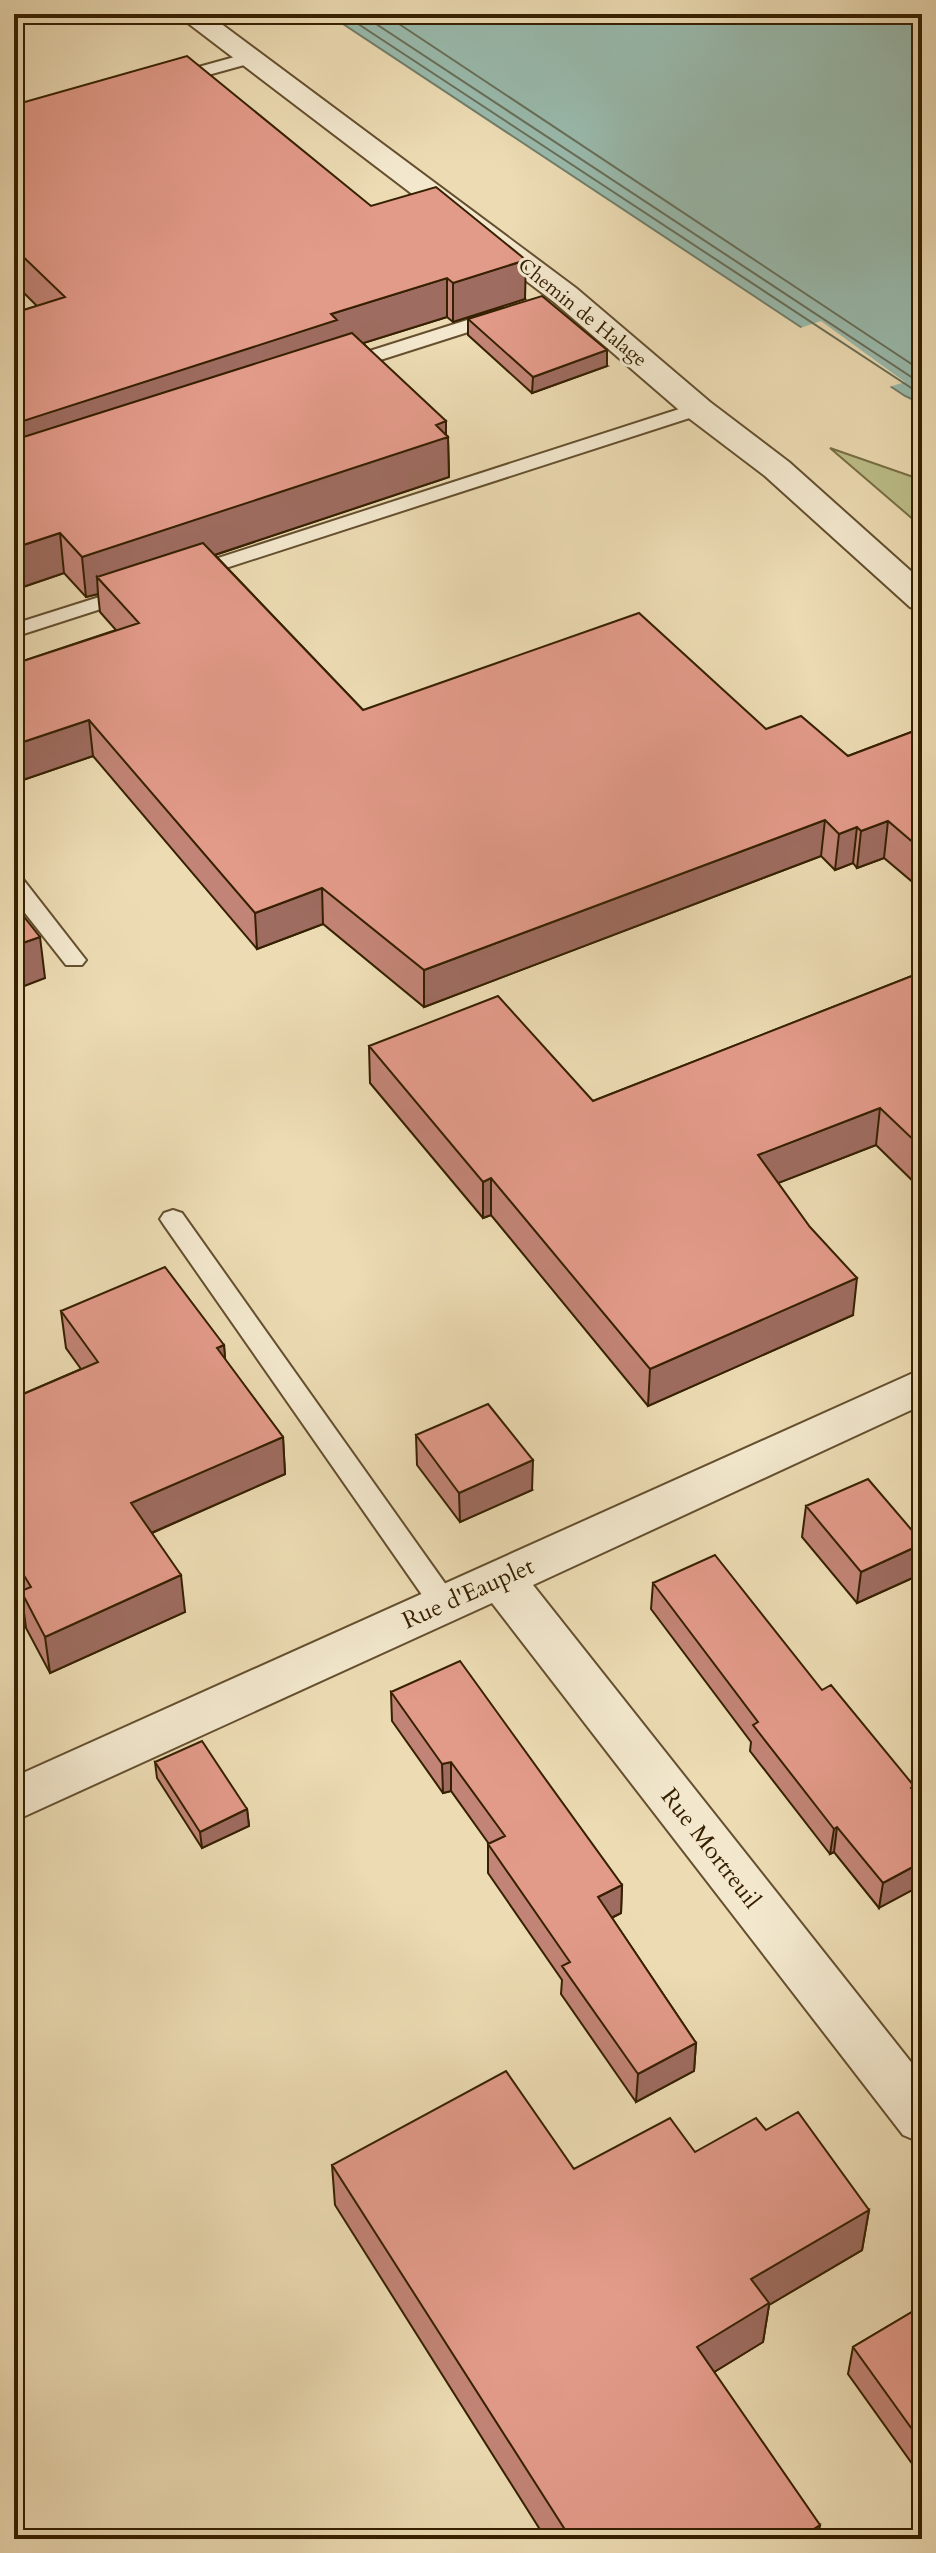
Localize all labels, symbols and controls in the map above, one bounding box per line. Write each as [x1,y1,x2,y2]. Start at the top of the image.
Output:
street label: Chemin de Halage [512,252,653,373]
street label: Rue d'Eauplet [397,1550,540,1637]
street label: Rue Mortreuil [653,1781,768,1915]

